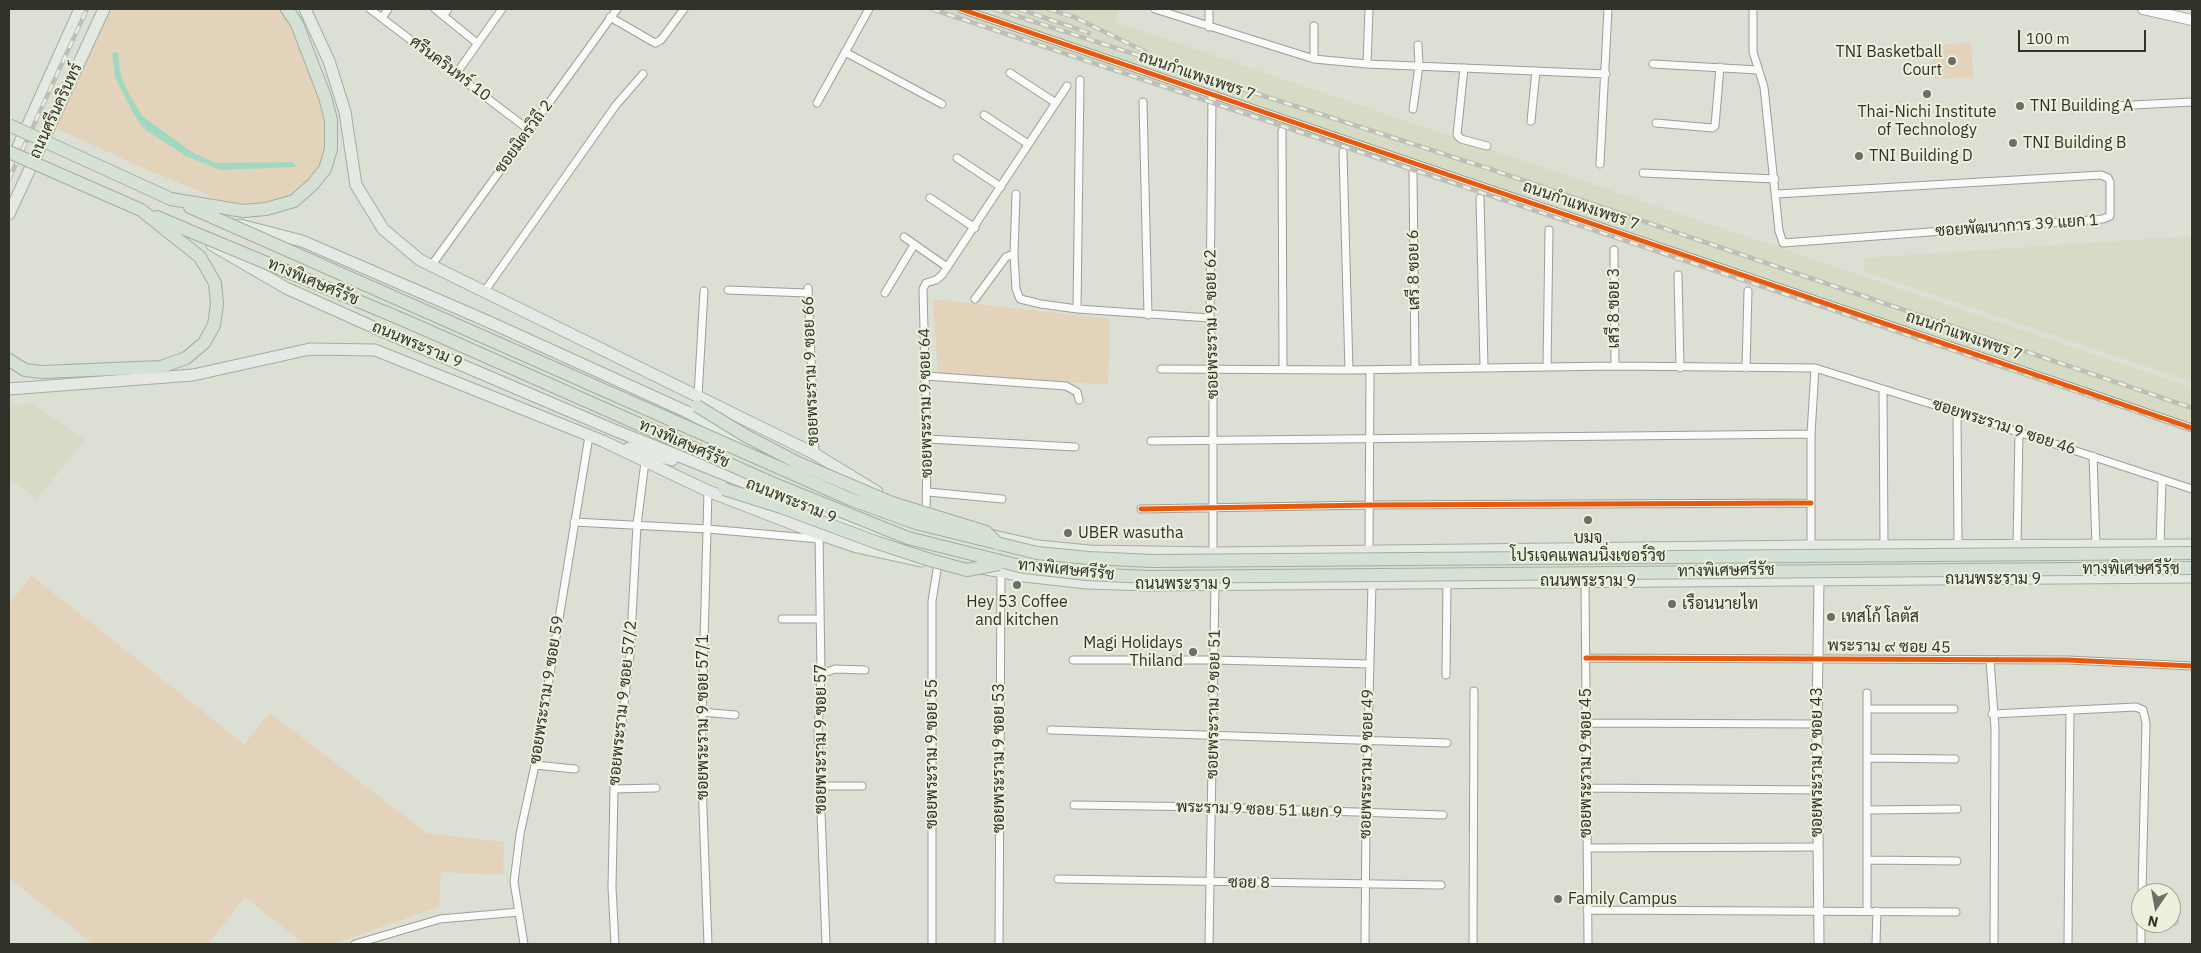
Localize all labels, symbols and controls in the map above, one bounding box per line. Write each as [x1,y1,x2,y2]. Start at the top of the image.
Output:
scale bar [2021,20,2148,52]
text: 100 m [2026,29,2070,48]
street label: ศรีนครินทร์ 10 [406,32,494,106]
place label: TNI Basketball Court [1836,42,1942,80]
street label: ถนนกำแพงเพชร 7 [1136,47,1258,105]
marker: TNI Basketball Court [1946,55,1958,67]
street label: ถนนศรีนครินทร์ [26,60,86,162]
marker: Thai-Nichi Institute of Technology [1921,88,1933,100]
street label: ซอยมิตรวิถี 2 [491,96,557,178]
place label: TNI Building A [2030,96,2133,116]
marker: TNI Building A [2014,100,2026,112]
place label: Thai-Nichi Institute of Technology [1857,102,1997,140]
place label: TNI Building B [2023,133,2127,153]
marker: TNI Building B [2007,137,2019,149]
place label: TNI Building D [1869,146,1973,166]
marker: TNI Building D [1853,150,1865,162]
street label: ถนนกำแพงเพชร 7 [1520,177,1642,235]
street label: ซอยพัฒนาการ 39 แยก 1 [1935,211,2099,241]
street label: เสรี 8 ซอย 6 [1404,229,1424,311]
street label: ซอยพระราม 9 ซอย 62 [1201,249,1223,399]
street label: ทางพิเศษศรีรัช [264,254,362,310]
street label: เสรี 8 ซอย 3 [1604,268,1624,348]
street label: ซอยพระราม 9 ซอย 66 [799,296,823,446]
street label: ถนนกำแพงเพชร 7 [1903,307,2025,365]
street label: ถนนพระราม 9 [369,317,465,373]
street label: ซอยพระราม 9 ซอย 64 [915,328,937,478]
street label: ซอยพระราม 9 ซอย 46 [1930,395,2078,459]
street label: ทางพิเศษศรีรัช [636,415,732,473]
street label: ถนนพระราม 9 [743,474,839,528]
marker: บมจ โปรเจคแพลนนิ่งเซอร์วิช [1582,514,1594,526]
place label: UBER wasutha [1078,523,1183,543]
marker: UBER wasutha [1062,527,1074,539]
place label: บมจ โปรเจคแพลนนิ่งเซอร์วิช [1510,528,1666,566]
street label: ทางพิเศษศรีรัช [1017,555,1115,585]
street label: ทางพิเศษศรีรัช [2082,559,2180,579]
street label: ทางพิเศษศรีรัช [1677,561,1775,581]
street label: ถนนพระราม 9 [1945,569,2041,589]
street label: ถนนพระราม 9 [1540,571,1636,591]
street label: ถนนพระราม 9 [1135,574,1231,594]
marker: Hey 53 Coffee and kitchen [1011,579,1023,591]
place label: Hey 53 Coffee and kitchen [966,592,1068,630]
place label: เรือนนายไท [1682,594,1758,614]
marker: เรือนนายไท [1666,598,1678,610]
place label: เทสโก้ โลตัส [1841,607,1919,627]
marker: เทสโก้ โลตัส [1825,611,1837,623]
street label: ซอยพระราม 9 ซอย 59 [526,614,568,766]
street label: ซอยพระราม 9 ซอย 57/2 [605,620,641,786]
street label: ซอยพระราม 9 ซอย 51 [1203,629,1225,779]
place label: Magi Holidays Thiland [1083,633,1183,671]
street label: ซอยพระราม 9 ซอย 57/1 [693,634,713,800]
street label: พระราม ๙ ซอย 45 [1827,636,1951,658]
marker: Magi Holidays Thiland [1187,646,1199,658]
street label: ซอยพระราม 9 ซอย 57 [811,664,831,814]
street label: ซอยพระราม 9 ซอย 55 [922,679,942,829]
street label: ซอยพระราม 9 ซอย 53 [989,683,1009,833]
street label: ซอยพระราม 9 ซอย 43 [1807,687,1827,837]
street label: ซอยพระราม 9 ซอย 45 [1576,688,1596,838]
street label: ซอยพระราม 9 ซอย 49 [1356,689,1378,839]
street label: พระราม 9 ซอย 51 แยก 9 [1175,798,1343,822]
street label: ซอย 8 [1228,873,1270,893]
north arrow [2131,883,2181,933]
place label: Family Campus [1568,889,1677,909]
marker: Family Campus [1552,893,1564,905]
text: N [2146,912,2160,932]

